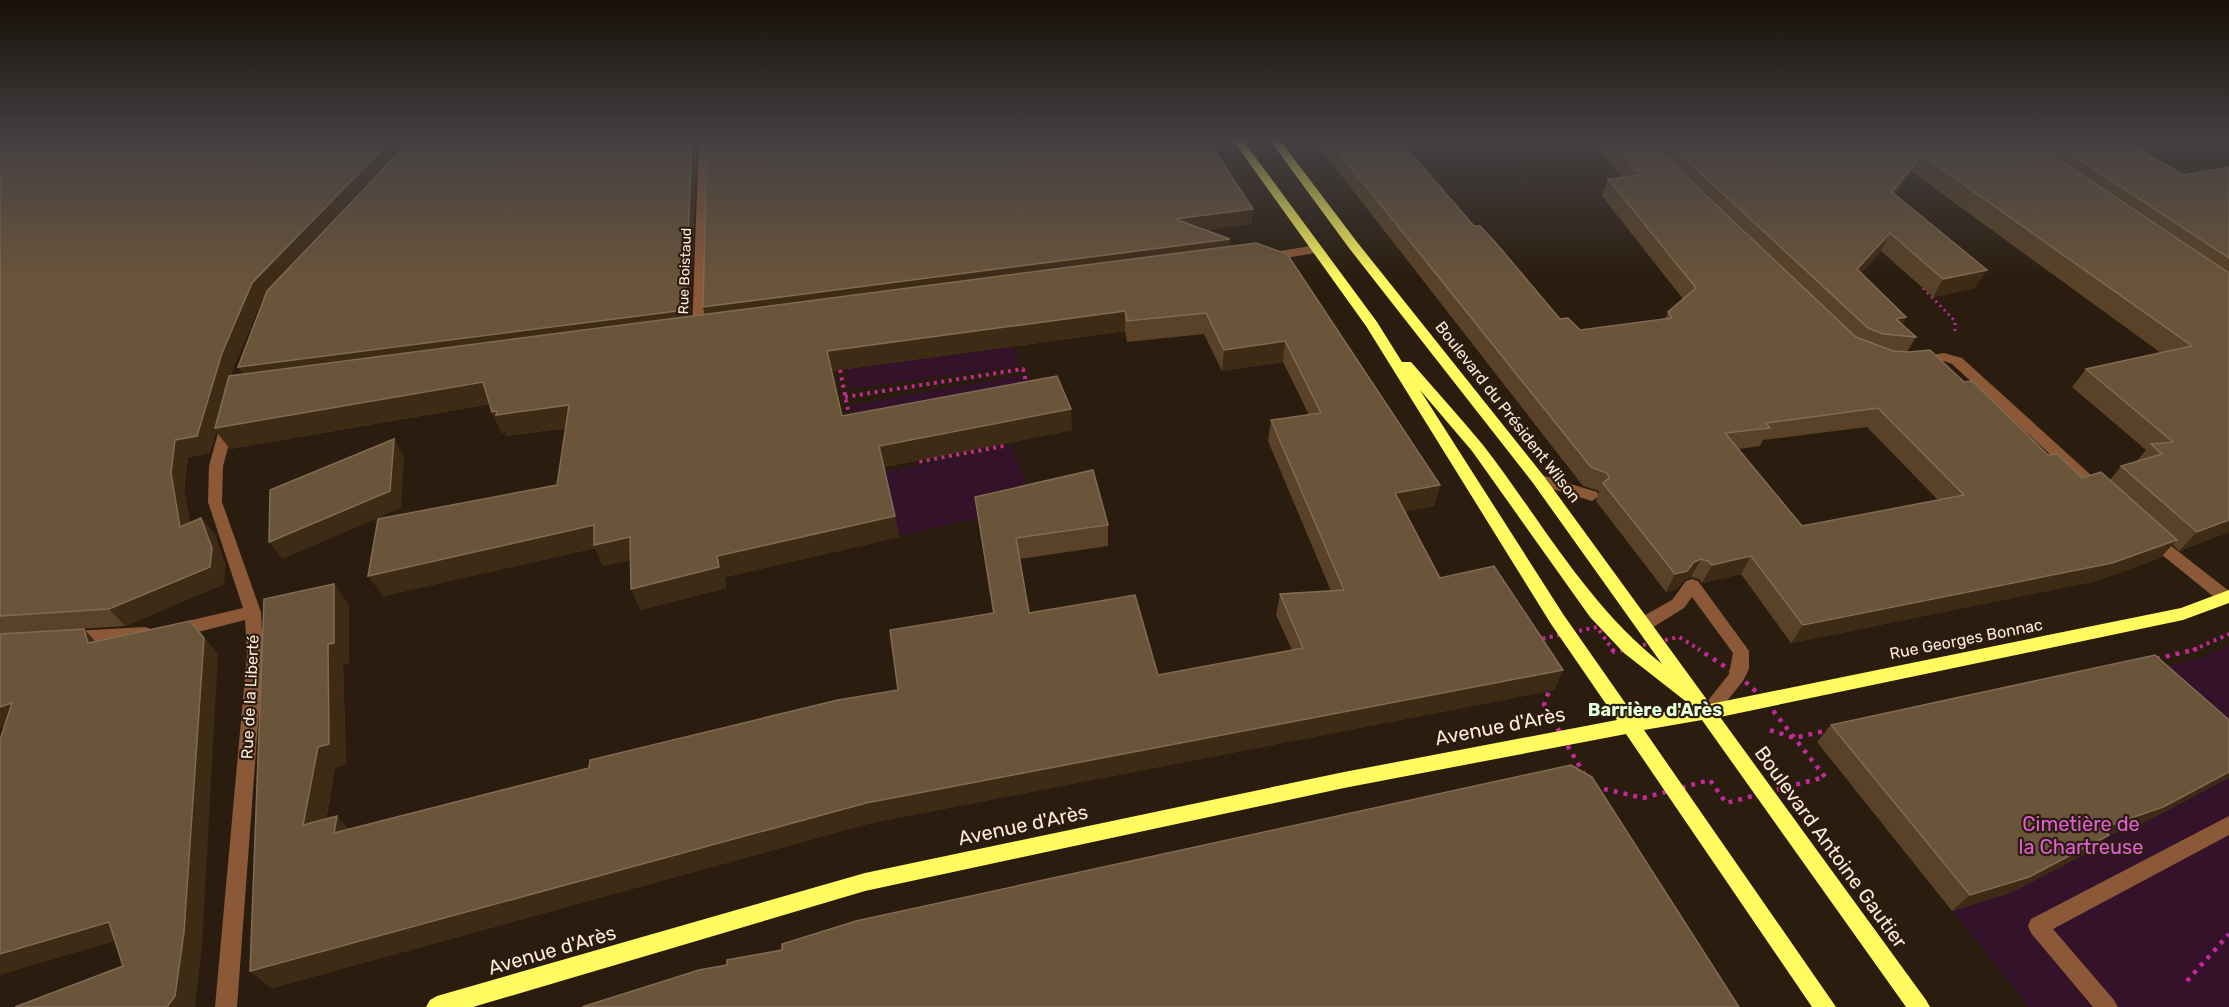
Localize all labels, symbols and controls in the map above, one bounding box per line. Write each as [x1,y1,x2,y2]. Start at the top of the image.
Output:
street label: Rue Boistaud [675,227,695,315]
street label: Boulevard du Président Wilson [1431,318,1585,506]
street label: Rue Georges Bonnac [1888,615,2044,663]
street label: Rue de la Liberté [237,634,263,760]
district label: Barrière d'Arès [1588,699,1722,721]
street label: Avenue d'Arès [1433,702,1567,750]
street label: Boulevard Antoine Gautier [1750,741,1913,953]
street label: Avenue d'Arès [956,800,1090,850]
park label: Cimetière de la Chartreuse [2019,812,2143,859]
street label: Avenue d'Arès [485,920,619,980]

